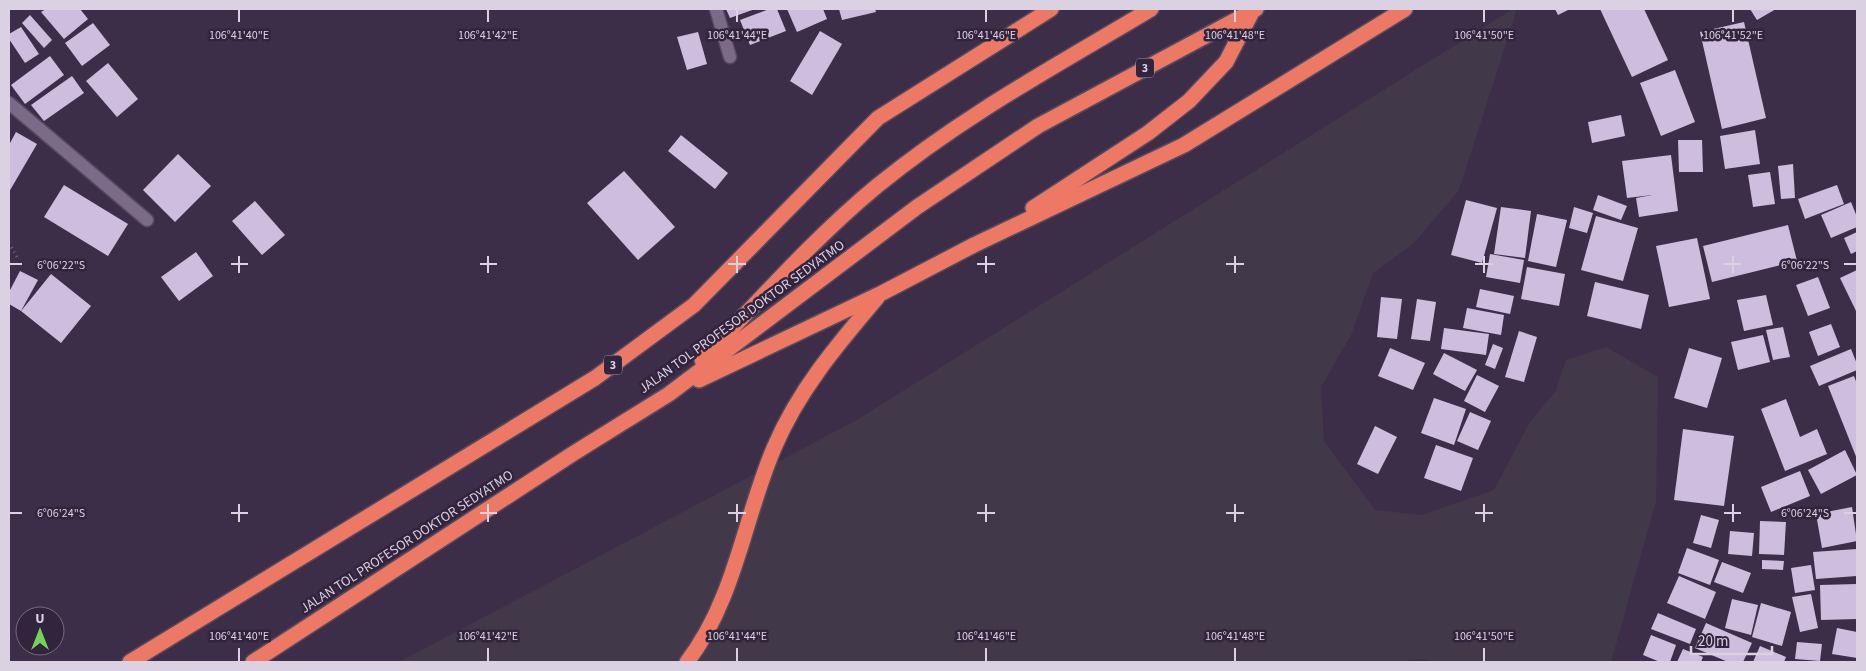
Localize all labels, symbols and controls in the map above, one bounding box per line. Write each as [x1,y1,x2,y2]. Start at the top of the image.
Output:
text: 106°41'40"E [209,27,269,44]
text: 106°41'42"E [458,27,518,44]
text: 106°41'44"E [707,27,767,44]
text: 106°41'46"E [956,27,1016,44]
text: 106°41'48"E [1205,27,1265,44]
text: 106°41'50"E [1454,27,1514,44]
text: 106°41'52"E [1703,27,1763,44]
road number: 3 [1136,58,1154,78]
street label: JALAN TOL PROFESOR DOKTOR SEDYATMO [635,235,849,399]
text: 6°06'22"S [37,257,85,274]
text: 6°06'22"S [1781,257,1829,274]
road number: 3 [604,356,622,374]
street label: JALAN TOL PROFESOR DOKTOR SEDYATMO [297,465,517,619]
text: 6°06'24"S [37,505,85,522]
text: 6°06'24"S [1781,505,1829,522]
north arrow [15,606,65,656]
text: U [35,609,45,629]
scale bar [1691,624,1772,656]
text: 106°41'40"E [209,628,269,645]
text: 106°41'42"E [458,628,518,645]
text: 106°41'44"E [707,628,767,645]
text: 106°41'46"E [956,628,1016,645]
text: 106°41'48"E [1205,628,1265,645]
text: 106°41'50"E [1454,628,1514,645]
text: 20 m [1698,631,1728,652]

